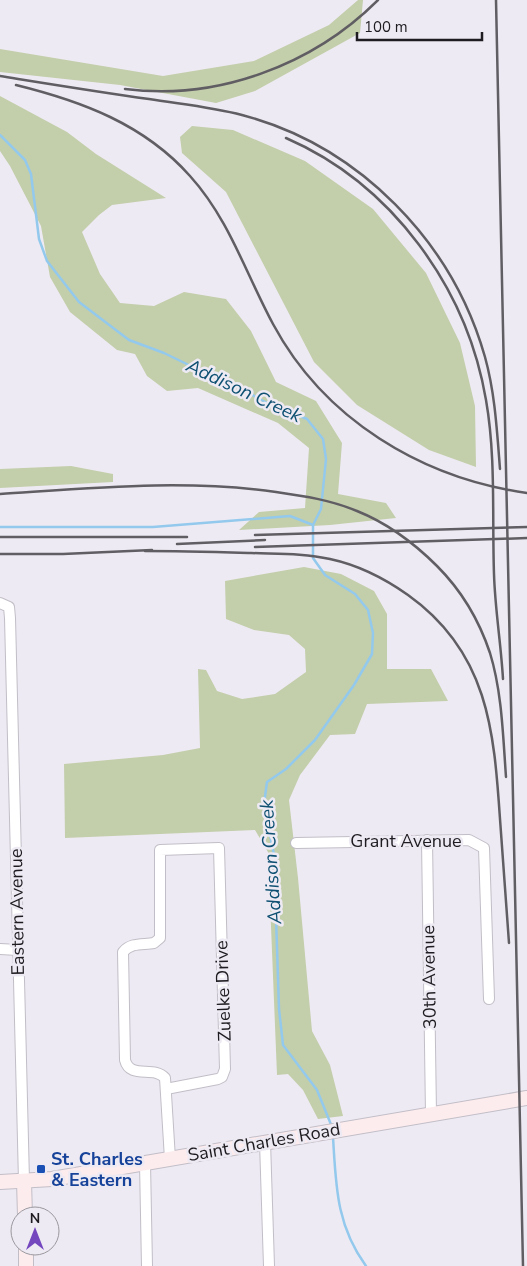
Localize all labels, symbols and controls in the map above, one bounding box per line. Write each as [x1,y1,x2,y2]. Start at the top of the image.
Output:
scale bar [357,10,482,42]
text: 100 m [364,17,408,37]
water label: Addison Creek [181,352,307,429]
water label: Addison Creek [254,798,288,926]
street label: Grant Avenue [350,829,462,853]
street label: Eastern Avenue [4,848,30,976]
street label: 30th Avenue [416,925,442,1029]
street label: Zuelke Drive [209,940,237,1042]
street label: Saint Charles Road [186,1117,342,1167]
place label: St. Charles & Eastern [51,1147,143,1192]
marker: St. Charles & Eastern [35,1163,47,1175]
north arrow [10,1206,60,1256]
text: N [30,1209,40,1228]

